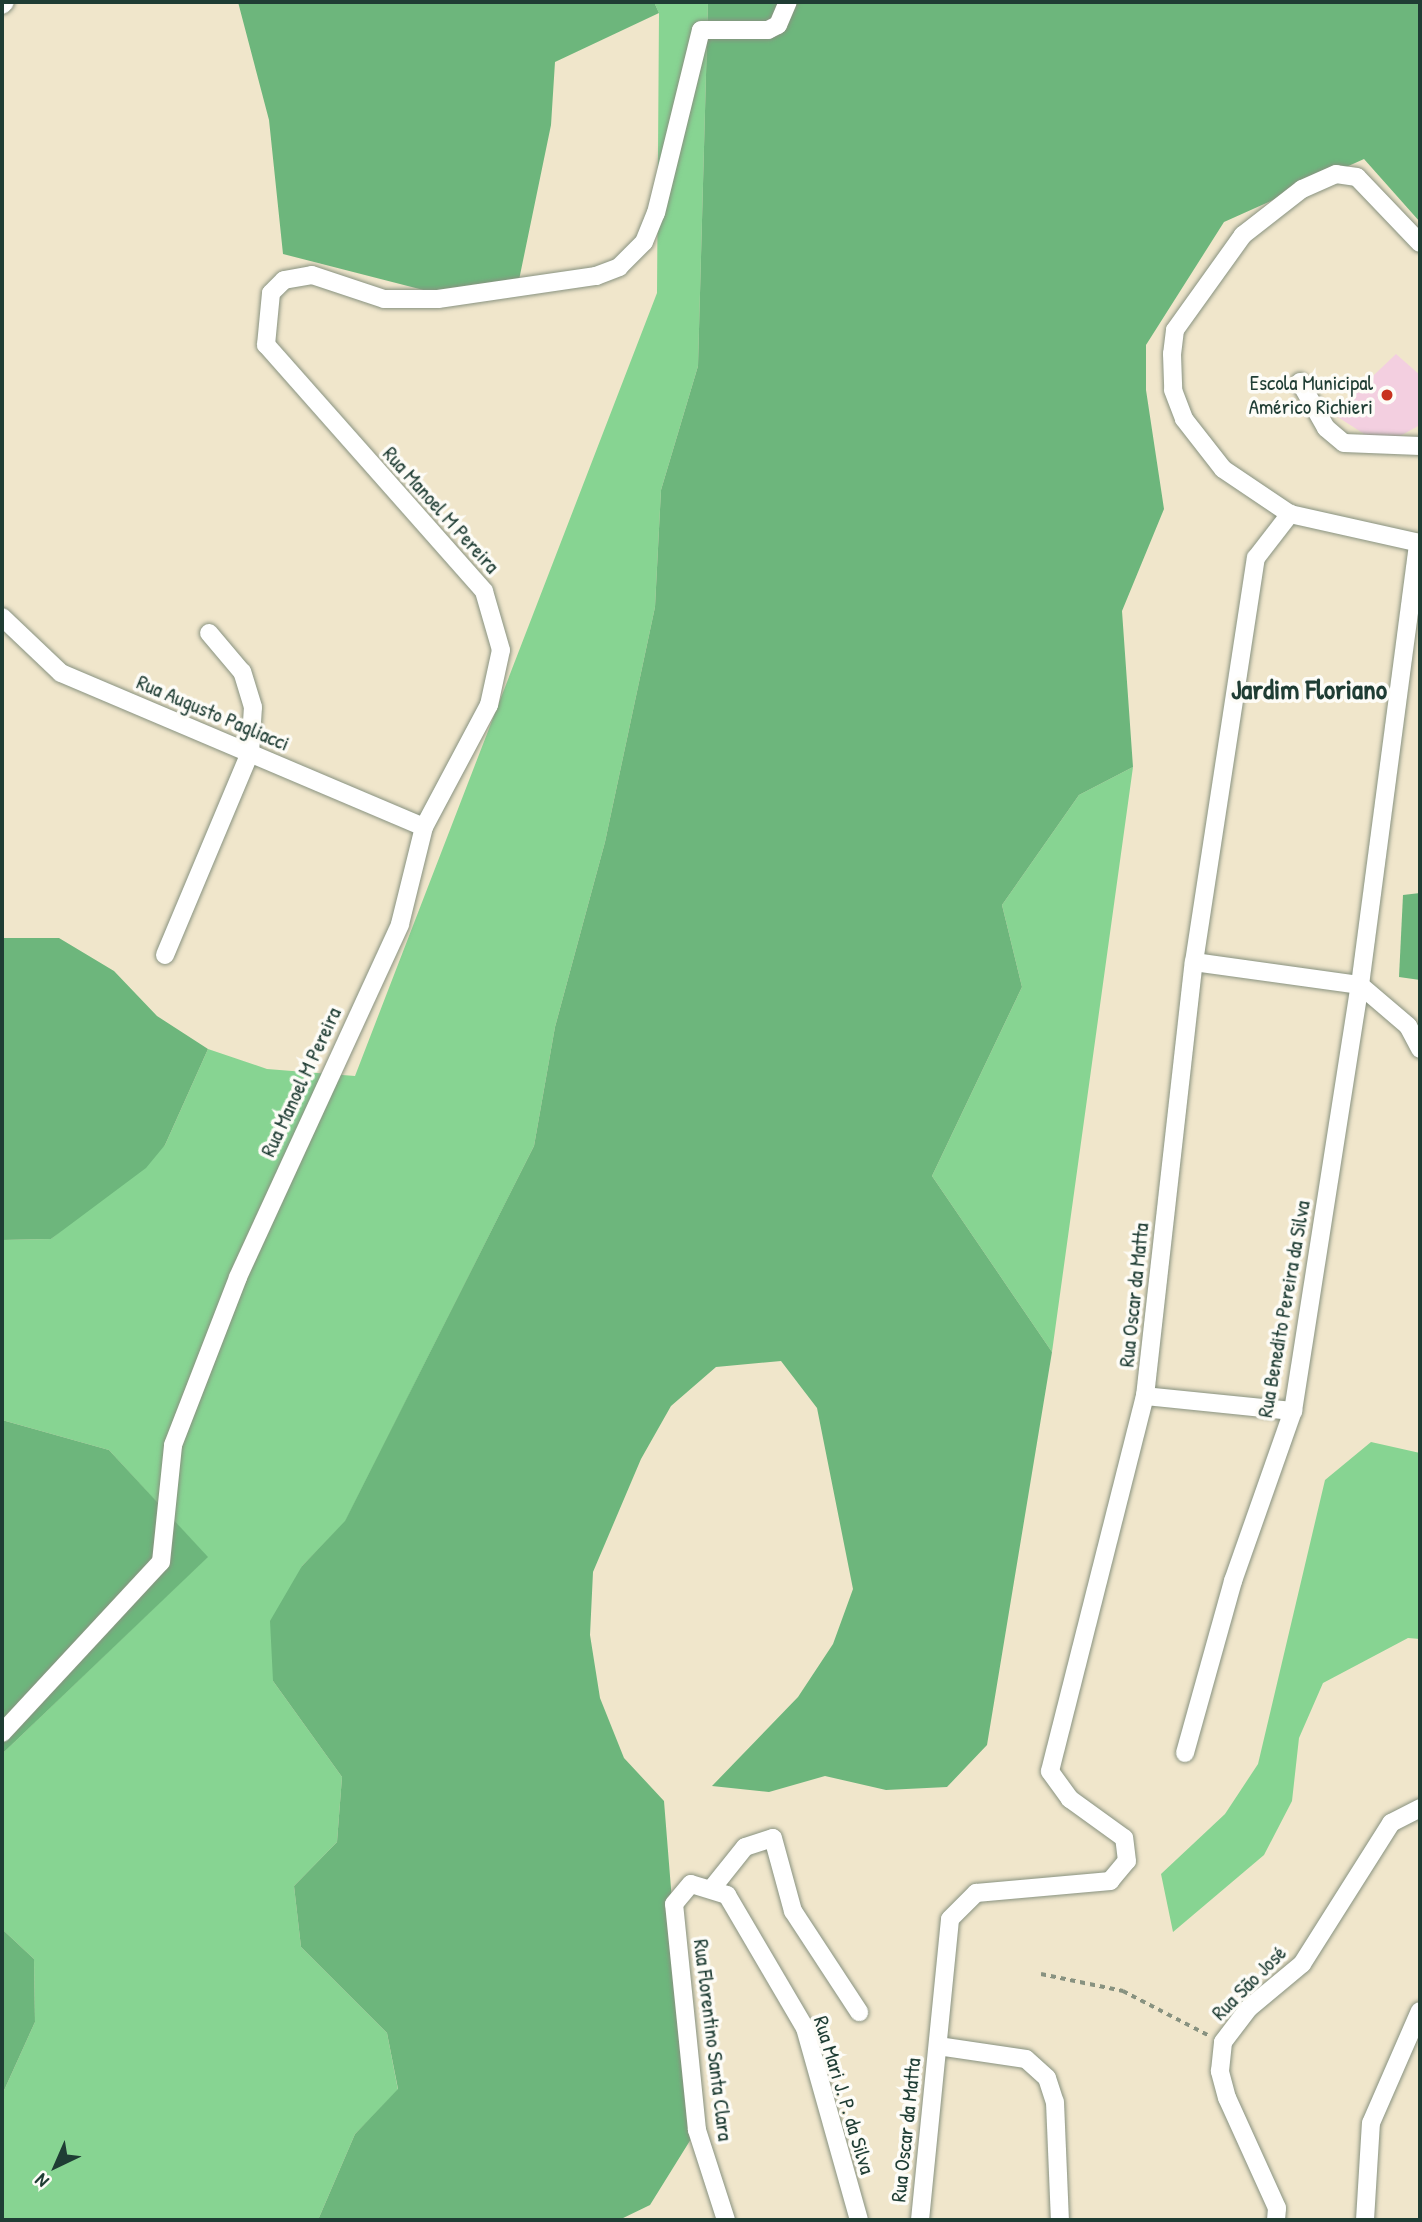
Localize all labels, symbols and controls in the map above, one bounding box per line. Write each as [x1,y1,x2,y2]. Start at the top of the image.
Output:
place label: Escola Municipal Américo Richieri [1249,370,1373,420]
marker: Escola Municipal Américo Richieri [1379,387,1395,403]
street label: Rua Manoel M Pereira [378,441,504,579]
street label: Rua Augusto Pagliacci [133,670,293,756]
district label: Jardim Floriano [1231,672,1387,706]
street label: Rua Manoel M Pereira [255,1003,347,1161]
street label: Rua Benedito Pereira da Silva [1253,1199,1315,1419]
street label: Rua Oscar da Matta [1114,1222,1154,1368]
street label: Rua Florentino Santa Clara [688,1938,738,2142]
street label: Rua São José [1207,1941,1291,2025]
street label: Rua Mari J. P. da Silva [808,2013,880,2177]
street label: Rua Oscar da Matta [886,2057,926,2203]
north arrow [21,2131,91,2201]
text: N [29,2168,54,2194]

